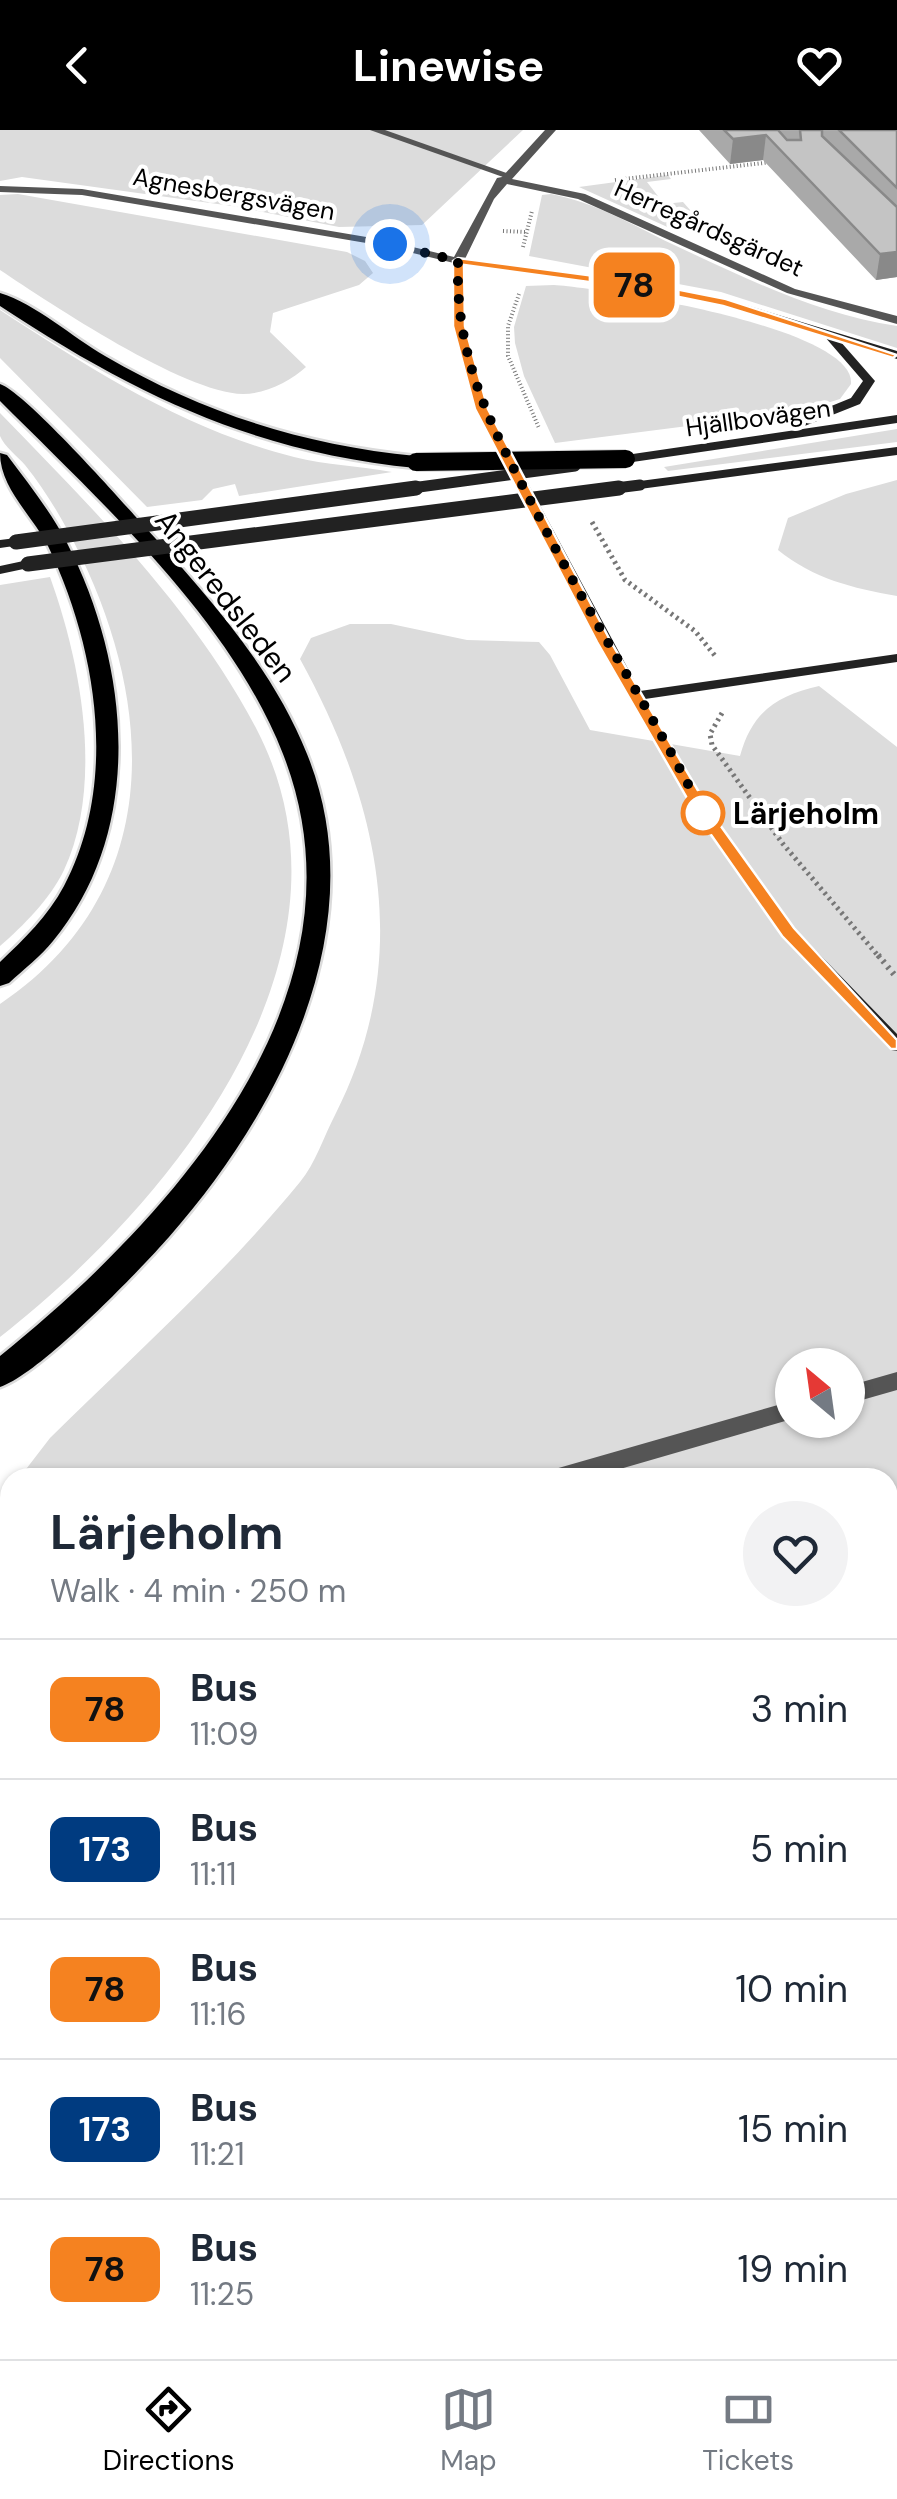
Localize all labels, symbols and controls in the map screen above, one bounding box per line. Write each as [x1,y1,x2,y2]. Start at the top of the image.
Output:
text: Linewise [353,36,544,95]
icon: back [50,38,105,93]
icon: heart [792,38,847,93]
street label: Agnesbergsvägen [130,160,338,228]
street label: Herregårdsgärdet [609,172,809,284]
your location [365,219,415,269]
line badge: 78 [589,252,679,318]
text: 78 [614,262,654,308]
street label: Hjällbovägen [683,392,833,444]
street label: Angeredsleden [146,502,306,690]
marker: Lärjeholm [682,792,724,834]
place label: Lärjeholm [733,794,879,833]
north arrow [775,1348,865,1438]
map controls [775,1348,865,1438]
text: Lärjeholm [50,1501,284,1564]
button: heart [743,1501,848,1606]
text: Walk · 4 min · 250 m [50,1570,346,1612]
text: Bus [190,1663,258,1713]
text: 3 min [751,1684,848,1734]
text: 78 [85,1686,125,1732]
text: 11:09 [190,1713,258,1755]
text: Bus [190,1803,258,1853]
text: 5 min [750,1824,848,1874]
text: 173 [79,1826,131,1872]
text: 11:11 [190,1853,236,1895]
text: Bus [190,1943,258,1993]
text: 10 min [735,1964,848,2014]
text: 78 [85,1966,125,2012]
text: 11:16 [190,1993,247,2035]
text: Bus [190,2083,258,2133]
text: 15 min [738,2104,848,2154]
text: 173 [79,2106,131,2152]
text: 11:21 [190,2133,245,2175]
text: Bus [190,2223,258,2273]
text: 19 min [737,2244,848,2294]
text: 78 [85,2246,125,2292]
text: 11:25 [190,2273,254,2315]
tab: Directions [103,2382,235,2479]
tab: Map [440,2382,497,2479]
tab: Tickets [702,2382,794,2479]

